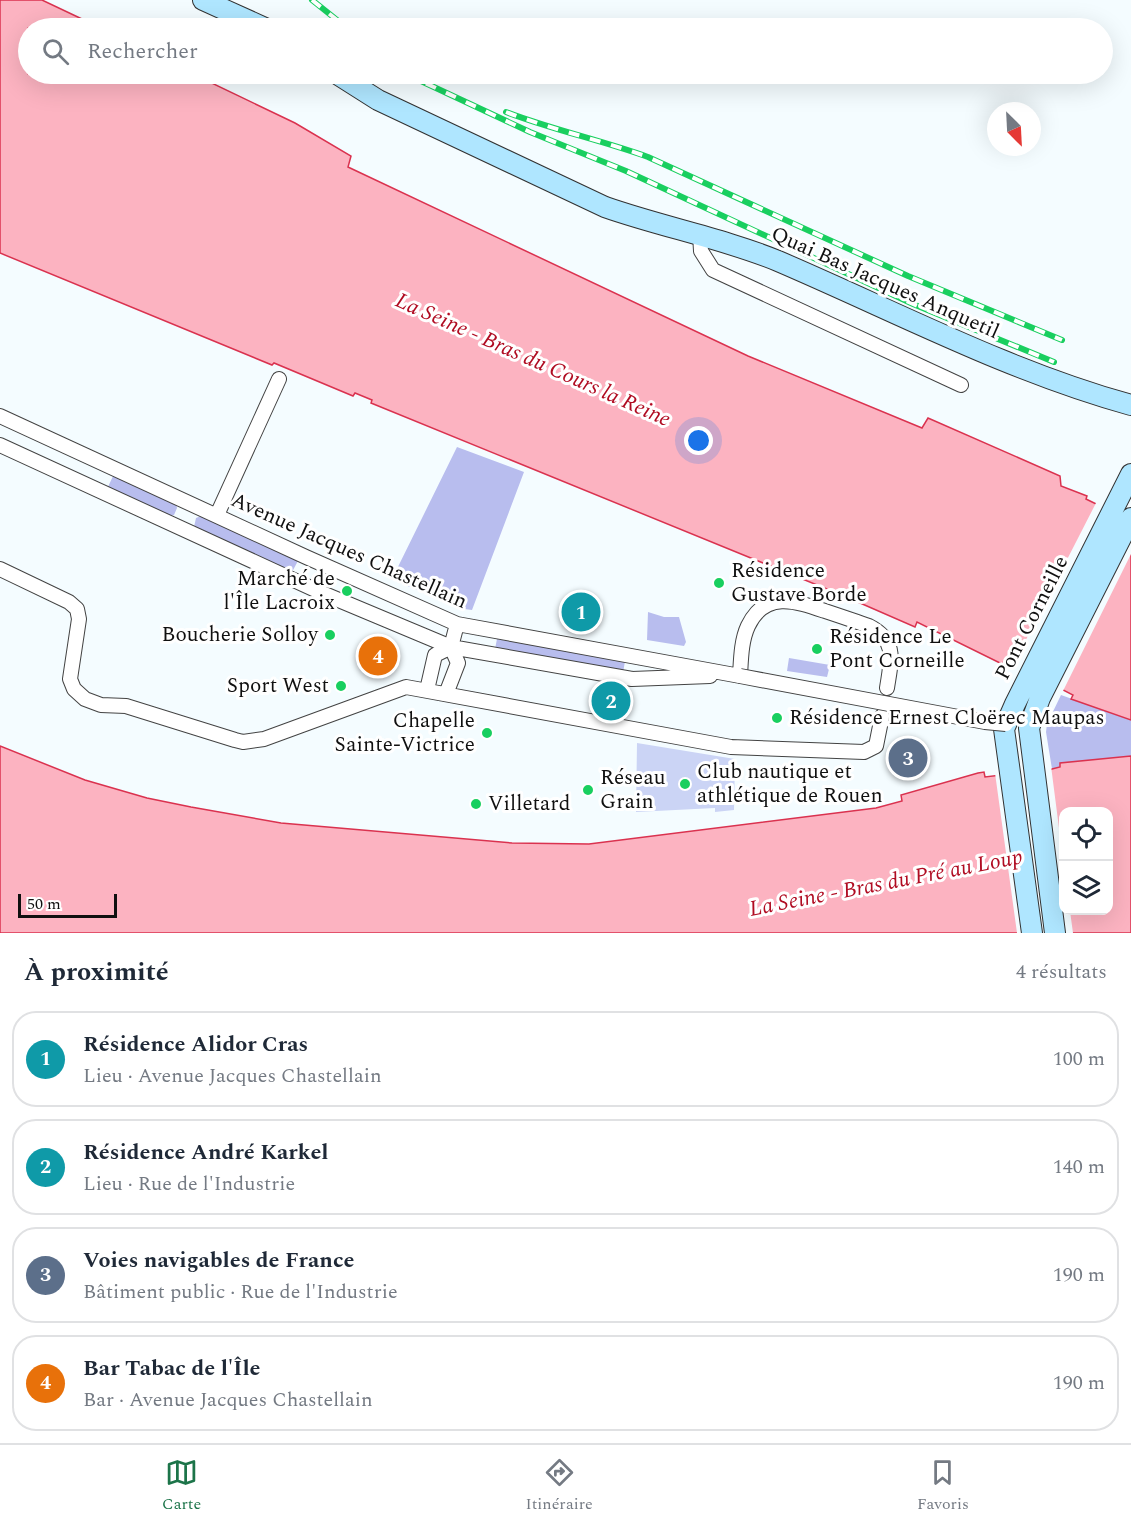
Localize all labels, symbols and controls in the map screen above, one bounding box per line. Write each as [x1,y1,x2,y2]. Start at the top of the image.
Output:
search box [18,18,1113,84]
icon: search [39,35,72,68]
text: Rechercher [87,35,198,68]
north arrow [987,102,1041,156]
street label: Quai Bas Jacques Anquetil [766,218,1004,348]
water label: La Seine - Bras du Cours la Reine [390,284,676,436]
your location [684,426,713,455]
street label: Avenue Jacques Chastellain [226,484,472,618]
street label: Pont Corneille [987,550,1077,686]
place label: Résidence Gustave Borde [731,555,867,611]
place label: Marché de l'Île Lacroix [224,563,335,619]
marker: Résidence Gustave Borde [712,576,726,590]
marker: Marché de l'Île Lacroix [340,584,354,598]
pin: 1 [562,590,600,634]
place label: Boucherie Solloy [161,619,319,651]
place label: Résidence Le Pont Corneille [829,621,965,677]
marker: Boucherie Solloy [323,628,337,642]
pin: 4 [358,634,398,678]
marker: Résidence Le Pont Corneille [810,642,824,656]
place label: Sport West [227,670,329,702]
pin: 2 [592,678,630,724]
marker: Sport West [334,679,348,693]
place label: Résidence Ernest Cloërec Maupas [789,702,1105,734]
place label: Chapelle Sainte-Victrice [335,705,475,761]
marker: Résidence Ernest Cloërec Maupas [770,711,784,725]
marker: Chapelle Sainte-Victrice [480,726,494,740]
pin: 3 [888,736,928,780]
place label: Club nautique et athlétique de Rouen [697,756,883,812]
place label: Réseau Grain [600,762,666,818]
marker: Club nautique et athlétique de Rouen [678,777,692,791]
marker: Réseau Grain [581,783,595,797]
place label: Villetard [488,788,570,820]
marker: Villetard [469,797,483,811]
map controls [1059,807,1113,915]
button: locate [1059,807,1113,861]
water label: La Seine - Bras du Pré au Loup [746,840,1026,926]
button: layers [1059,861,1113,915]
scale bar [18,891,117,918]
text: 50 m [27,892,61,916]
text: À proximité [24,952,169,992]
text: 4 résultats [1016,957,1107,987]
text: Résidence Alidor Cras [83,1028,308,1061]
text: 1 [40,1044,51,1074]
text: 100 m [1053,1044,1105,1074]
text: Lieu · Avenue Jacques Chastellain [83,1061,382,1091]
text: Résidence André Karkel [83,1136,329,1169]
text: 2 [40,1152,51,1182]
text: 140 m [1053,1152,1105,1182]
text: Lieu · Rue de l'Industrie [83,1169,295,1199]
text: Voies navigables de France [83,1244,354,1277]
text: 3 [40,1260,51,1290]
text: 190 m [1053,1260,1105,1290]
text: Bâtiment public · Rue de l'Industrie [83,1277,398,1307]
text: Bar Tabac de l'Île [83,1352,260,1385]
text: 4 [40,1368,51,1398]
text: 190 m [1053,1368,1105,1398]
text: Bar · Avenue Jacques Chastellain [83,1385,373,1415]
tab: Carte [162,1456,201,1516]
tab: Itinéraire [525,1456,593,1516]
tab: Favoris [917,1456,969,1516]

